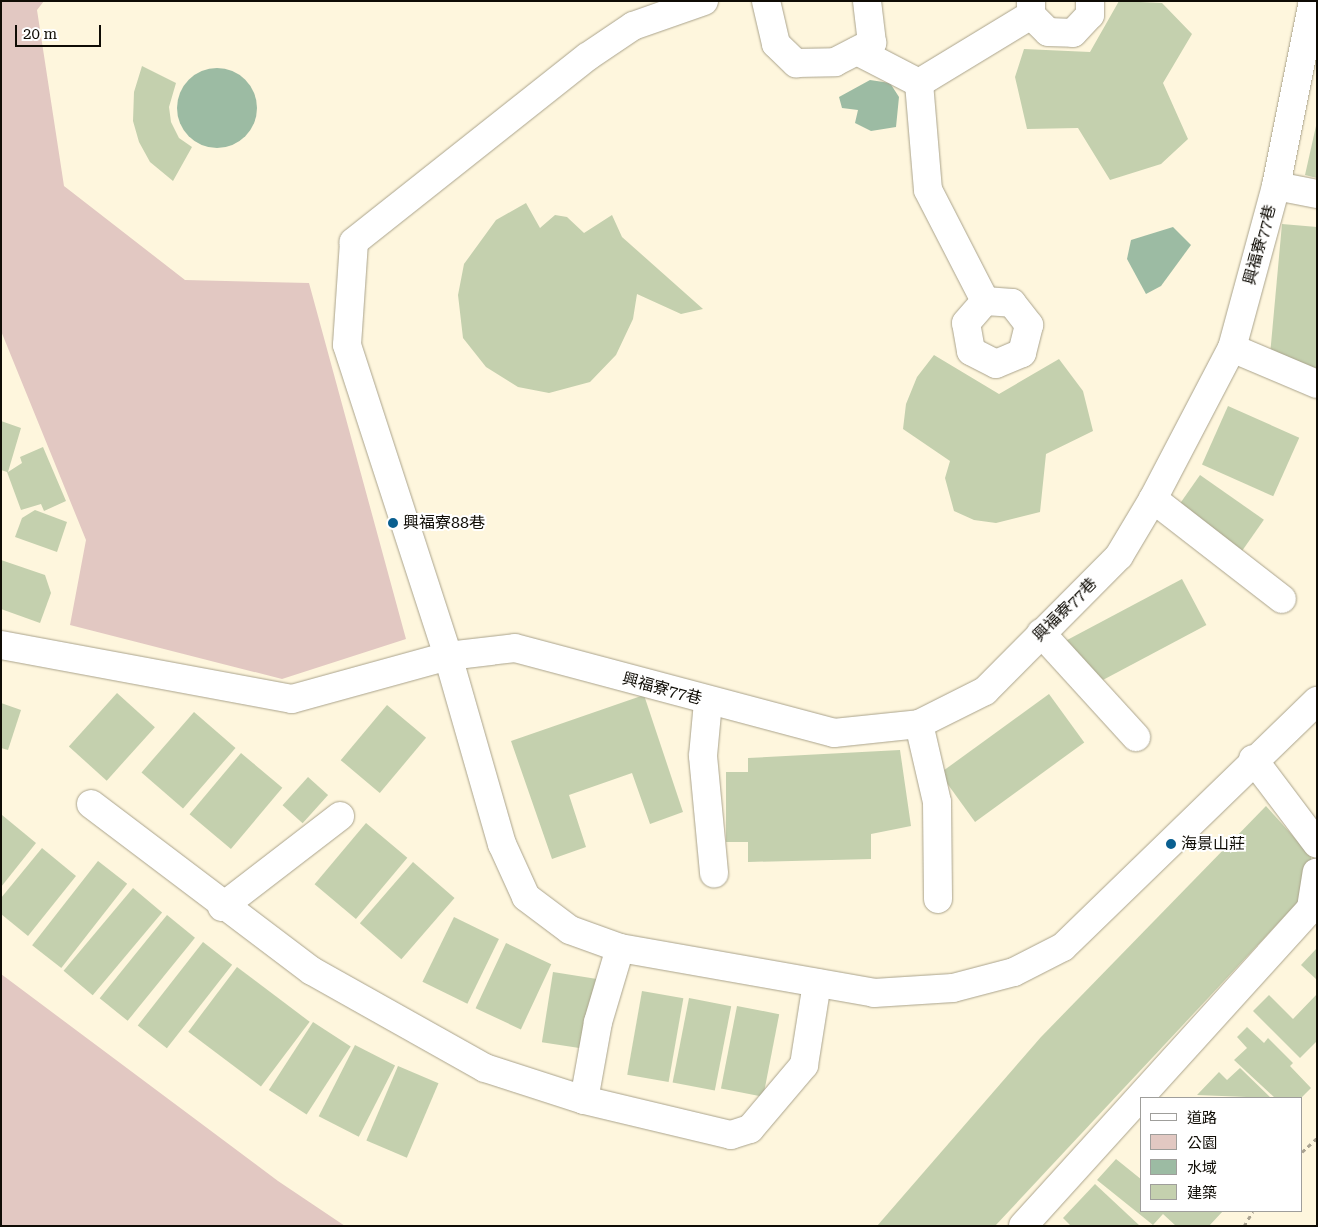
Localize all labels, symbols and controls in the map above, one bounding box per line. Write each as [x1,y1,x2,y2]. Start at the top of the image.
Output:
scale bar [18,15,104,47]
text: 20 m [23,25,57,43]
street label: 興福寮77巷 [1240,203,1280,287]
place label: 興福寮88巷 [403,513,485,533]
marker: 興福寮88巷 [387,517,399,529]
street label: 興福寮77巷 [1029,574,1101,646]
street label: 興福寮77巷 [620,669,704,709]
place label: 海景山莊 [1181,834,1245,854]
marker: 海景山莊 [1165,838,1177,850]
legend [1140,1097,1303,1212]
text: 道路 [1187,1109,1217,1127]
text: 公園 [1187,1134,1217,1152]
text: 水域 [1187,1159,1217,1177]
text: 建築 [1187,1184,1217,1202]

